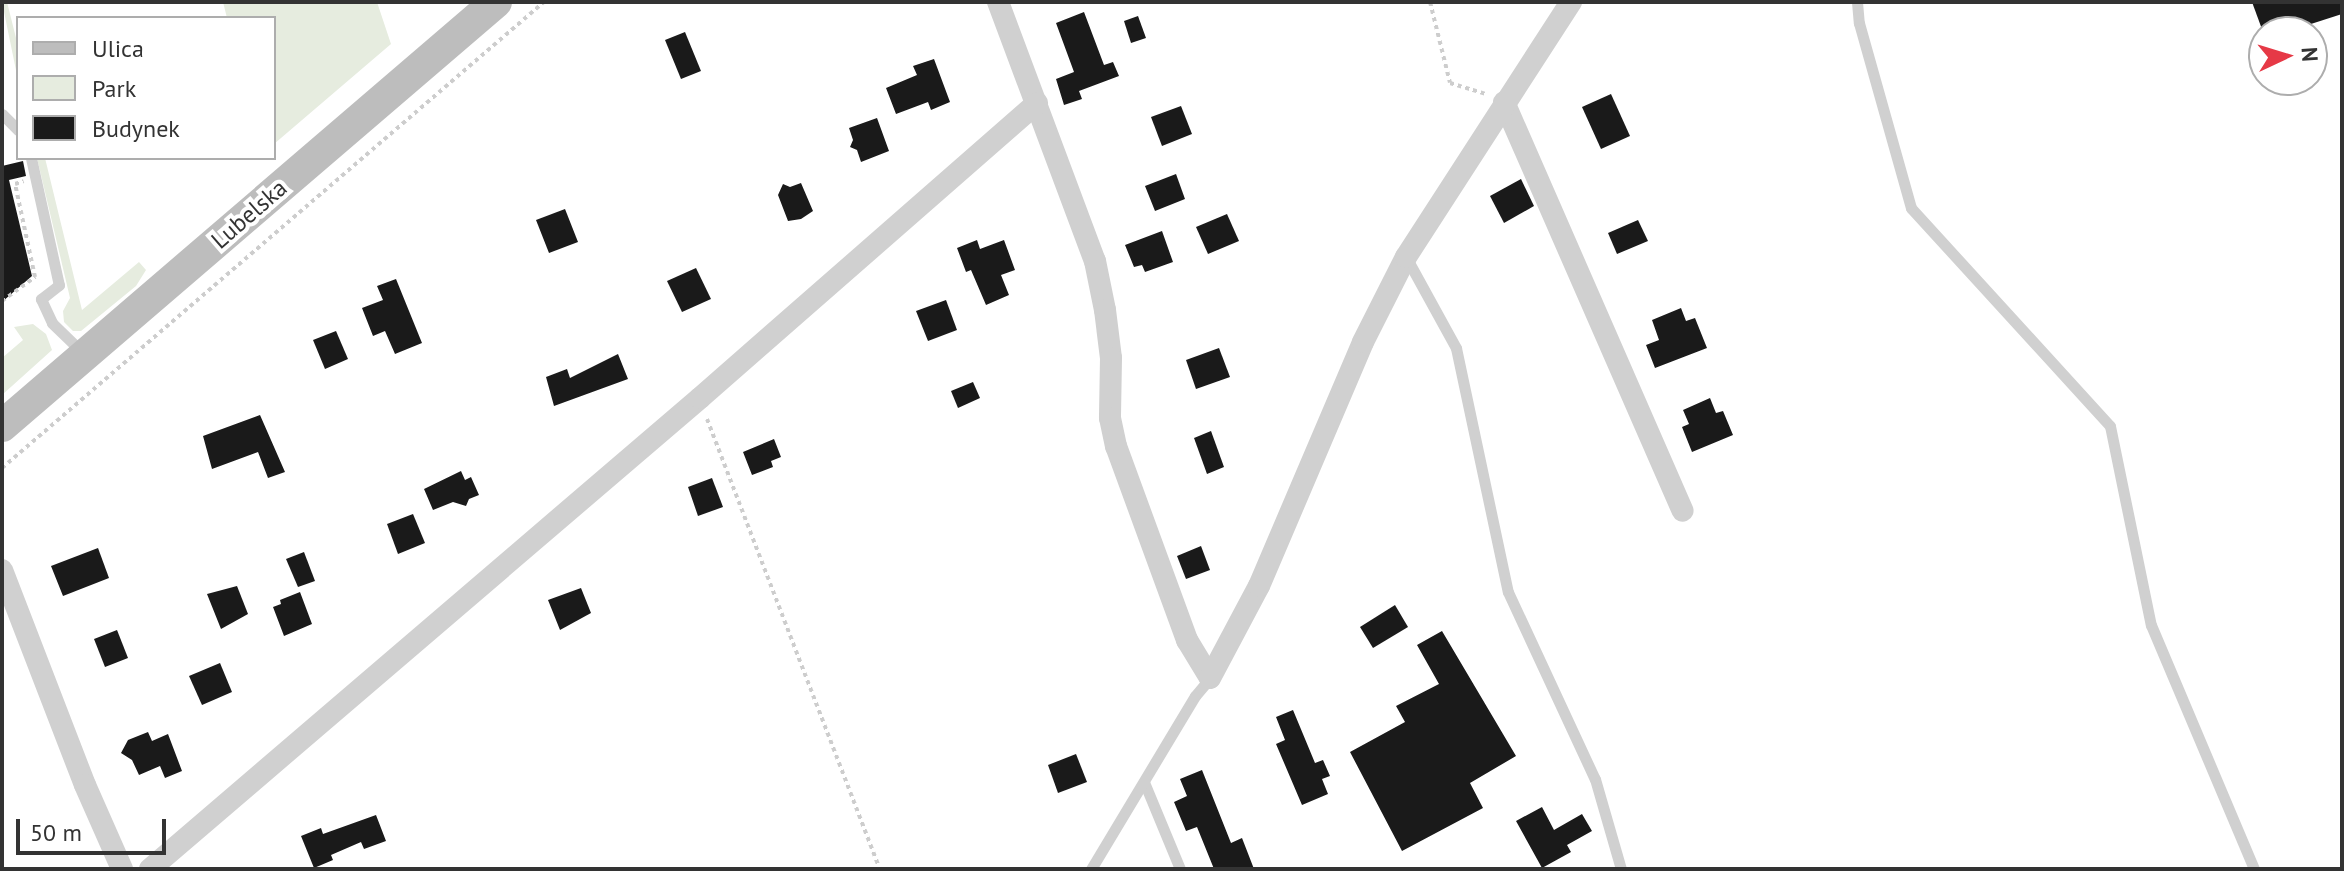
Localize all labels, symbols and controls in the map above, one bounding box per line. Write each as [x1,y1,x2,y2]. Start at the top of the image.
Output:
legend [16,16,276,160]
north arrow [2248,16,2328,96]
text: Ulica [92,33,144,64]
text: N [2295,46,2324,63]
text: Park [92,73,136,104]
text: Budynek [92,113,180,144]
street label: Lubelska [205,173,293,255]
scale bar [20,803,170,853]
text: 50 m [30,817,82,848]

